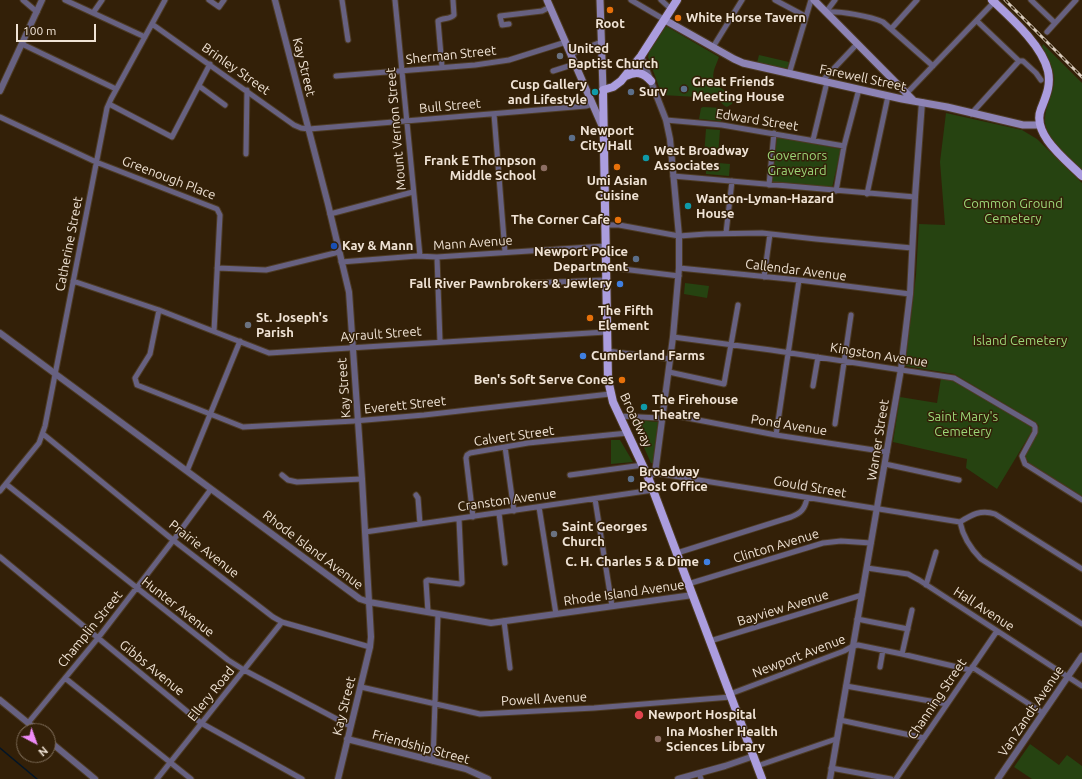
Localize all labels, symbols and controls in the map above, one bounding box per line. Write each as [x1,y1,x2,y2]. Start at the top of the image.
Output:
marker: Root [605,5,615,15]
place label: White Horse Tavern [686,10,806,26]
marker: White Horse Tavern [673,13,683,23]
scale bar [18,16,98,42]
place label: Root [595,16,625,32]
text: 100 m [23,24,56,37]
street label: Kay Street [289,36,319,98]
street label: Brinley Street [199,40,273,98]
place label: United Baptist Church [568,41,658,72]
street label: Sherman Street [405,42,497,68]
marker: United Baptist Church [555,51,565,61]
street label: Farewell Street [818,61,908,95]
street label: Mount Vernon Street [383,67,409,191]
place label: Great Friends Meeting House [692,74,785,105]
place label: Cusp Gallery and Lifestyle [508,77,587,108]
place label: Surv [639,84,667,100]
marker: Great Friends Meeting House [679,84,689,94]
marker: Cusp Gallery and Lifestyle [590,87,600,97]
marker: Surv [626,87,636,97]
street label: Bull Street [419,96,481,116]
street label: Edward Street [715,106,799,134]
place label: Newport City Hall [580,123,634,154]
marker: Newport City Hall [567,133,577,143]
place label: West Broadway Associates [654,143,749,174]
park label: Governors Graveyard [767,148,827,179]
street label: Greenough Place [120,153,218,203]
place label: Frank E Thompson Middle School [424,153,536,184]
marker: West Broadway Associates [641,153,651,163]
marker: Umi Asian Cuisine [612,162,622,172]
marker: Frank E Thompson Middle School [539,163,549,173]
place label: Umi Asian Cuisine [587,173,647,204]
place label: Wanton-Lyman-Hazard House [696,191,834,222]
street label: Catherine Street [52,195,86,293]
park label: Common Ground Cemetery [963,196,1063,227]
marker: Wanton-Lyman-Hazard House [683,201,693,211]
place label: The Corner Cafe [511,212,610,228]
marker: The Corner Cafe [613,215,623,225]
street label: Mann Avenue [433,232,513,254]
place label: Kay & Mann [342,238,413,254]
marker: Kay & Mann [329,241,339,251]
place label: Newport Police Department [534,244,628,275]
marker: Newport Police Department [631,254,641,264]
street label: Callendar Avenue [744,256,848,284]
place label: Fall River Pawnbrokers & Jewlery [409,276,612,292]
marker: Fall River Pawnbrokers & Jewlery [615,279,625,289]
place label: The Fifth Element [598,303,653,334]
place label: St. Joseph's Parish [256,310,328,341]
marker: The Fifth Element [585,313,595,323]
marker: St. Joseph's Parish [243,320,253,330]
street label: Ayrault Street [340,323,422,345]
park label: Island Cemetery [973,333,1067,349]
street label: Kingston Avenue [829,340,929,370]
place label: Cumberland Farms [591,348,705,364]
marker: Cumberland Farms [578,351,588,361]
street label: Kay Street [334,357,354,419]
place label: Ben's Soft Serve Cones [474,372,614,388]
marker: Ben's Soft Serve Cones [617,375,627,385]
street label: Broadway [617,390,655,450]
place label: The Firehouse Theatre [652,392,738,423]
street label: Everett Street [363,393,447,417]
street label: Warner Street [864,398,892,482]
marker: The Firehouse Theatre [639,402,649,412]
park label: Saint Mary's Cemetery [928,409,998,440]
street label: Pond Avenue [750,411,828,439]
street label: Calvert Street [473,423,555,449]
place label: Broadway Post Office [639,464,708,495]
street label: Gould Street [772,473,848,501]
marker: Broadway Post Office [626,474,636,484]
street label: Cranston Avenue [457,485,557,515]
street label: Rhode Island Avenue [260,507,366,593]
street label: Prairie Avenue [166,517,242,581]
place label: Saint Georges Church [562,519,647,550]
street label: Clinton Avenue [731,526,821,566]
marker: Saint Georges Church [549,529,559,539]
place label: C. H. Charles 5 & Dime [565,554,699,570]
marker: C. H. Charles 5 & Dime [702,557,712,567]
street label: Hunter Avenue [139,574,217,640]
street label: Rhode Island Avenue [563,577,685,609]
street label: Hall Avenue [951,584,1017,634]
street label: Bayview Avenue [735,587,831,629]
street label: Champlin Street [54,588,126,670]
street label: Newport Avenue [750,631,848,681]
street label: Gibbs Avenue [116,637,188,699]
street label: Channing Street [904,656,970,742]
street label: Van Zandt Avenue [995,663,1067,759]
street label: Ellery Road [184,664,238,724]
street label: Kay Street [329,675,359,737]
street label: Powell Avenue [501,689,587,709]
place label: Newport Hospital [648,707,756,723]
marker: Newport Hospital [633,709,645,721]
north arrow [16,723,56,763]
place label: Ina Mosher Health Sciences Library [666,724,778,755]
street label: Friendship Street [371,727,471,767]
marker: Ina Mosher Health Sciences Library [653,734,663,744]
text: N [36,744,50,759]

